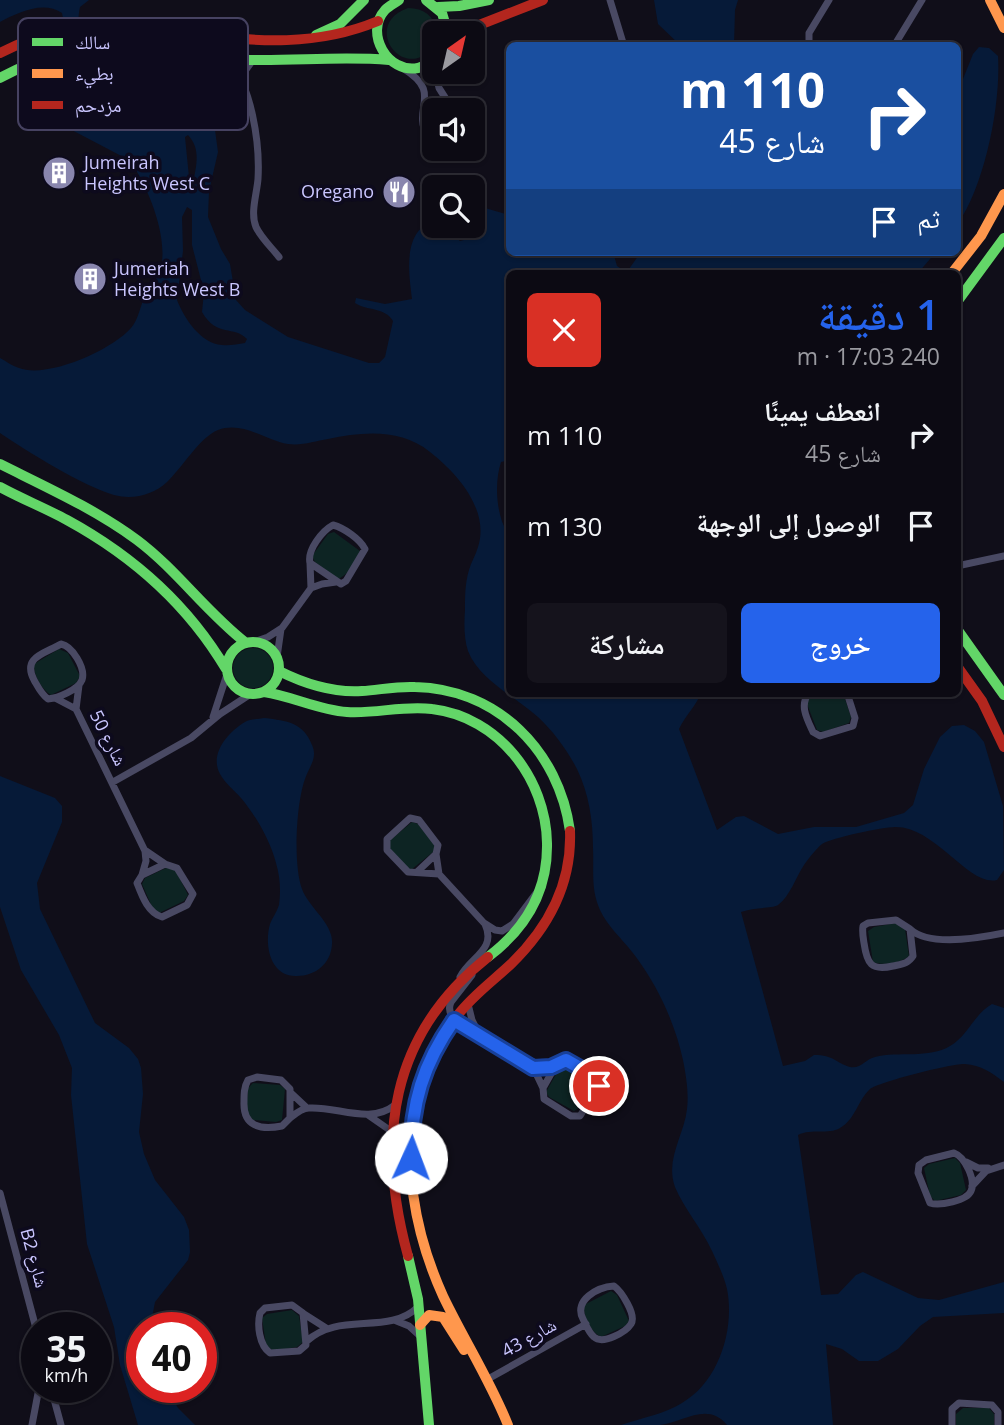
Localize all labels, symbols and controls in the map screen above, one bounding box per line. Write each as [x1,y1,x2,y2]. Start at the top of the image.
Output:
legend [18,18,248,130]
north arrow [422,21,485,84]
map controls [422,21,485,238]
text: سالك [75,29,110,55]
text: 110 m [680,56,825,122]
text: بطيء [75,60,114,89]
icon: right [849,70,940,161]
text: مزدحم [75,92,121,118]
button: sound [422,98,485,161]
text: شارع 45 [719,119,825,162]
place label: Jumeirah Heights West C [82,150,210,195]
building icon: Jumeirah Heights West C [40,154,78,192]
restaurant icon: Oregano [380,173,418,211]
button: search [422,175,485,238]
place label: Oregano [301,179,374,203]
text: ثم [917,200,940,236]
icon: arrive [865,203,903,241]
place label: Jumeriah Heights West B [112,256,240,301]
building icon: Jumeriah Heights West B [71,260,109,298]
text: 1 دقيقة [818,285,940,342]
button: close [527,293,601,367]
text: 240 m · 17:03 [797,340,940,372]
text: انعطف يمينًا [764,393,881,429]
icon: right [902,416,940,454]
text: 110 m [527,417,602,453]
text: شارع 45 [805,437,881,469]
text: الوصول إلى الوجهة [697,504,881,540]
icon: arrive [902,507,940,545]
text: 130 m [527,508,602,544]
button: مشاركة [527,603,727,683]
button: خروج [741,603,940,683]
street label: شارع 50 [85,706,133,770]
pin [569,1056,629,1116]
icon: arrive [580,1067,618,1105]
position arrow [374,1121,448,1195]
street label: B2 شارع [16,1225,54,1290]
speed limit sign: 40 [126,1312,217,1403]
street label: شارع 43 [497,1312,560,1362]
text: 35 [46,1325,87,1372]
text: km/h [45,1363,88,1387]

